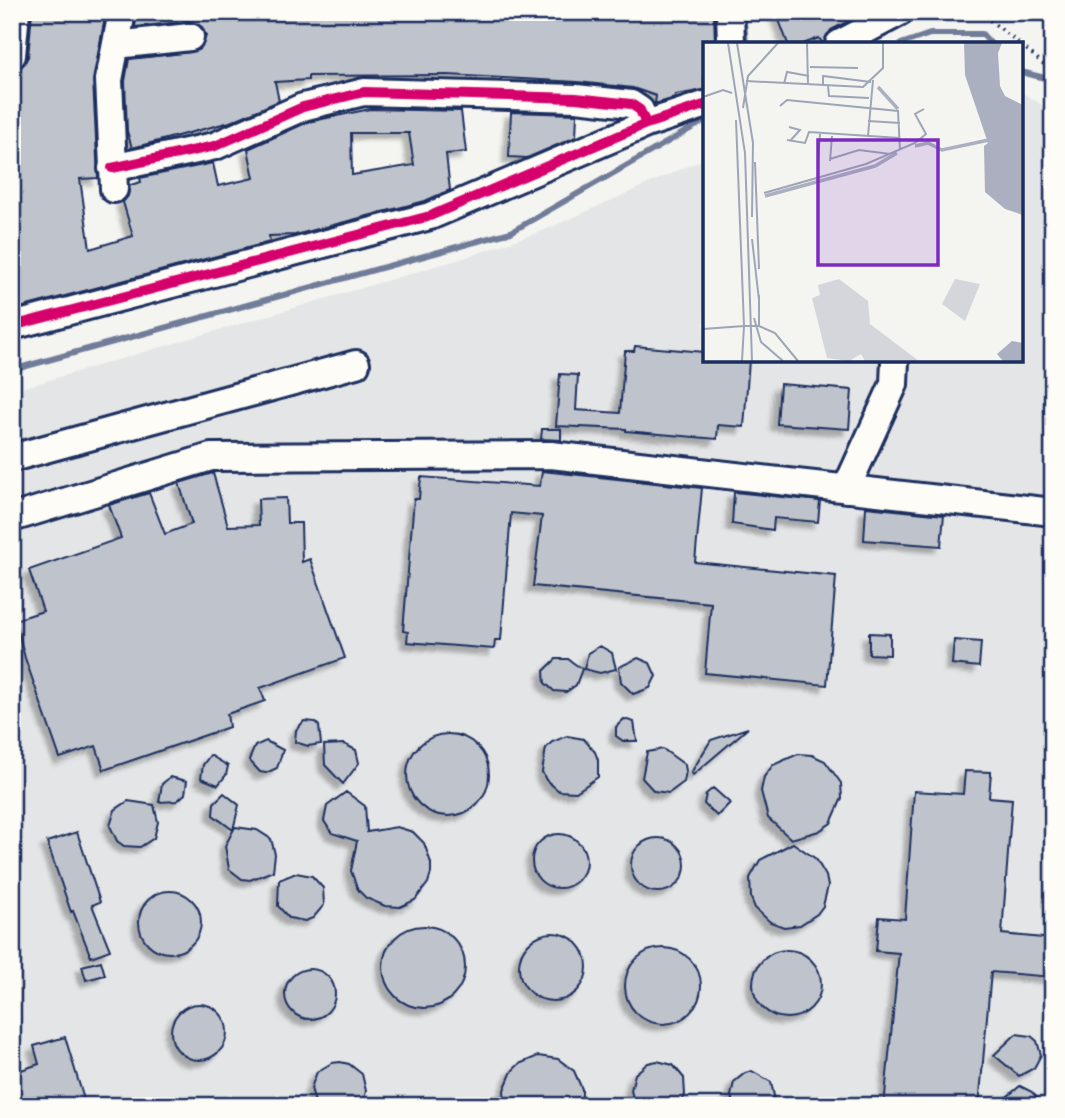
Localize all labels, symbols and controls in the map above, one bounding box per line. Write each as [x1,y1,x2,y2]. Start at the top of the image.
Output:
inset map [703,42,1023,362]

